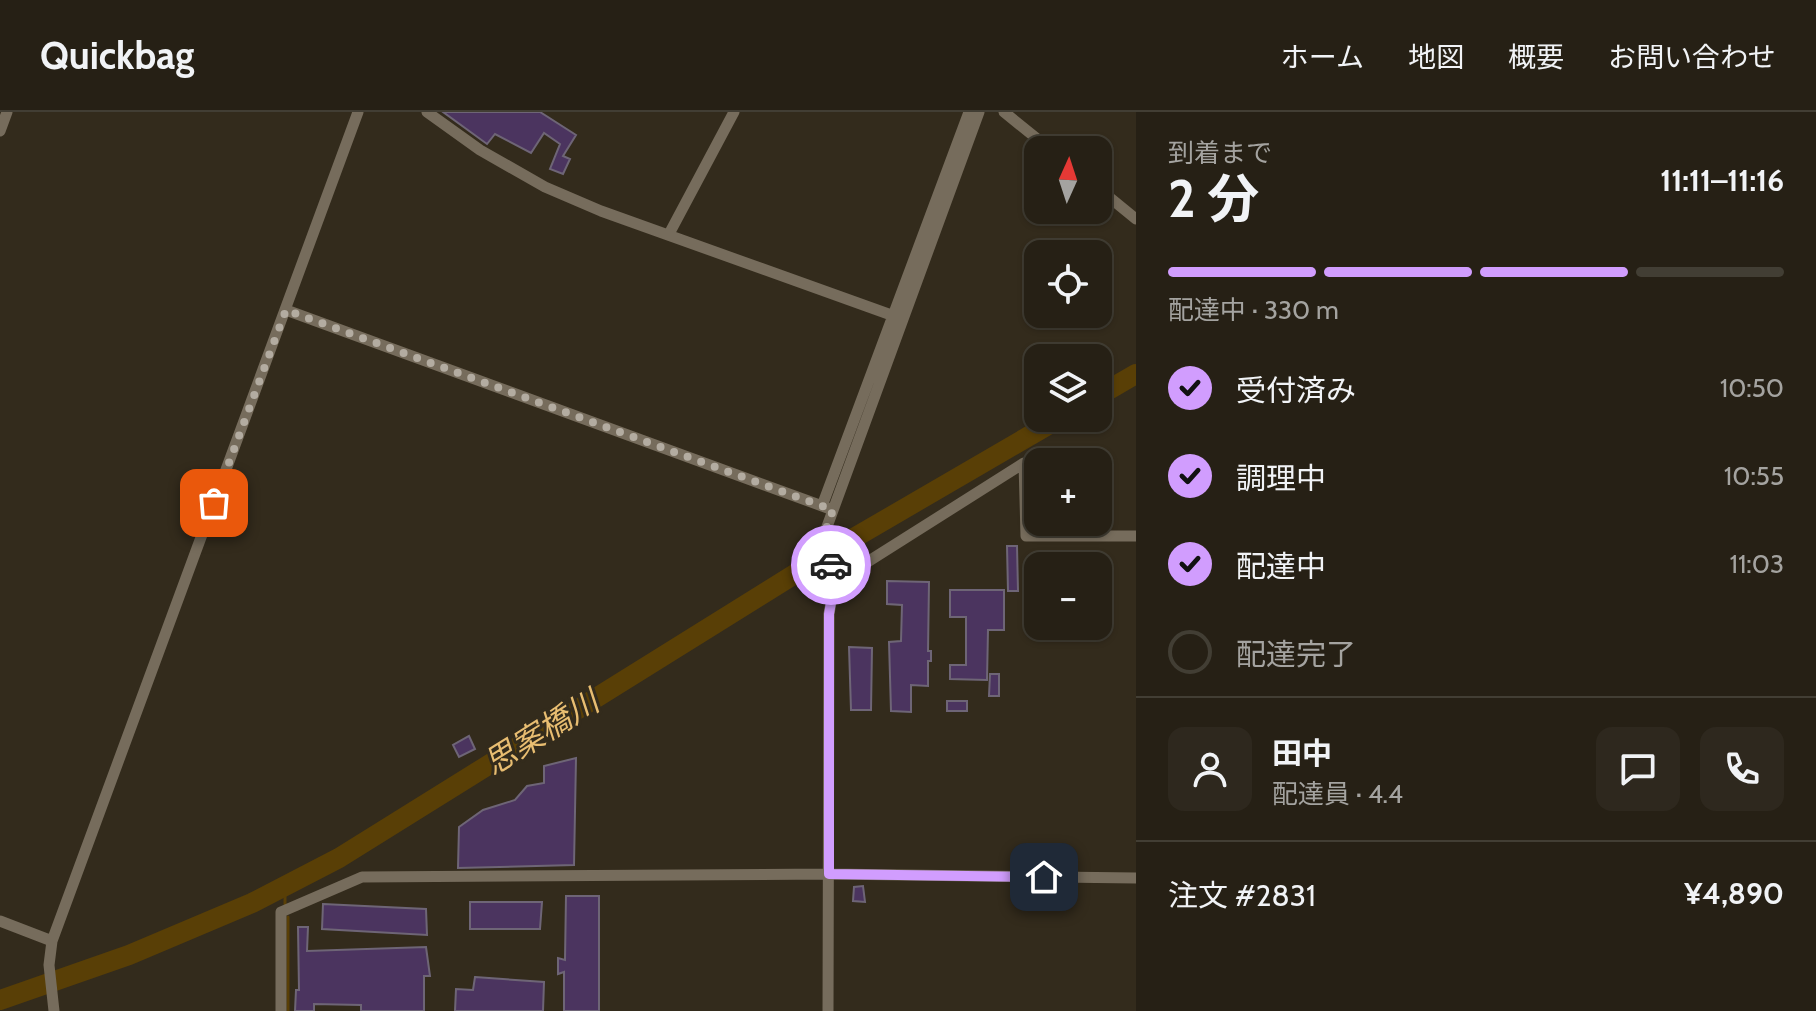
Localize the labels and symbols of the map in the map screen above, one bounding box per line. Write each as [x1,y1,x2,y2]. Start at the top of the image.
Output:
north arrow [1024,136,1112,224]
pin [180,469,248,537]
courier [791,525,871,605]
water label: 思案橋川 [476,680,608,782]
pin [1010,843,1078,911]

